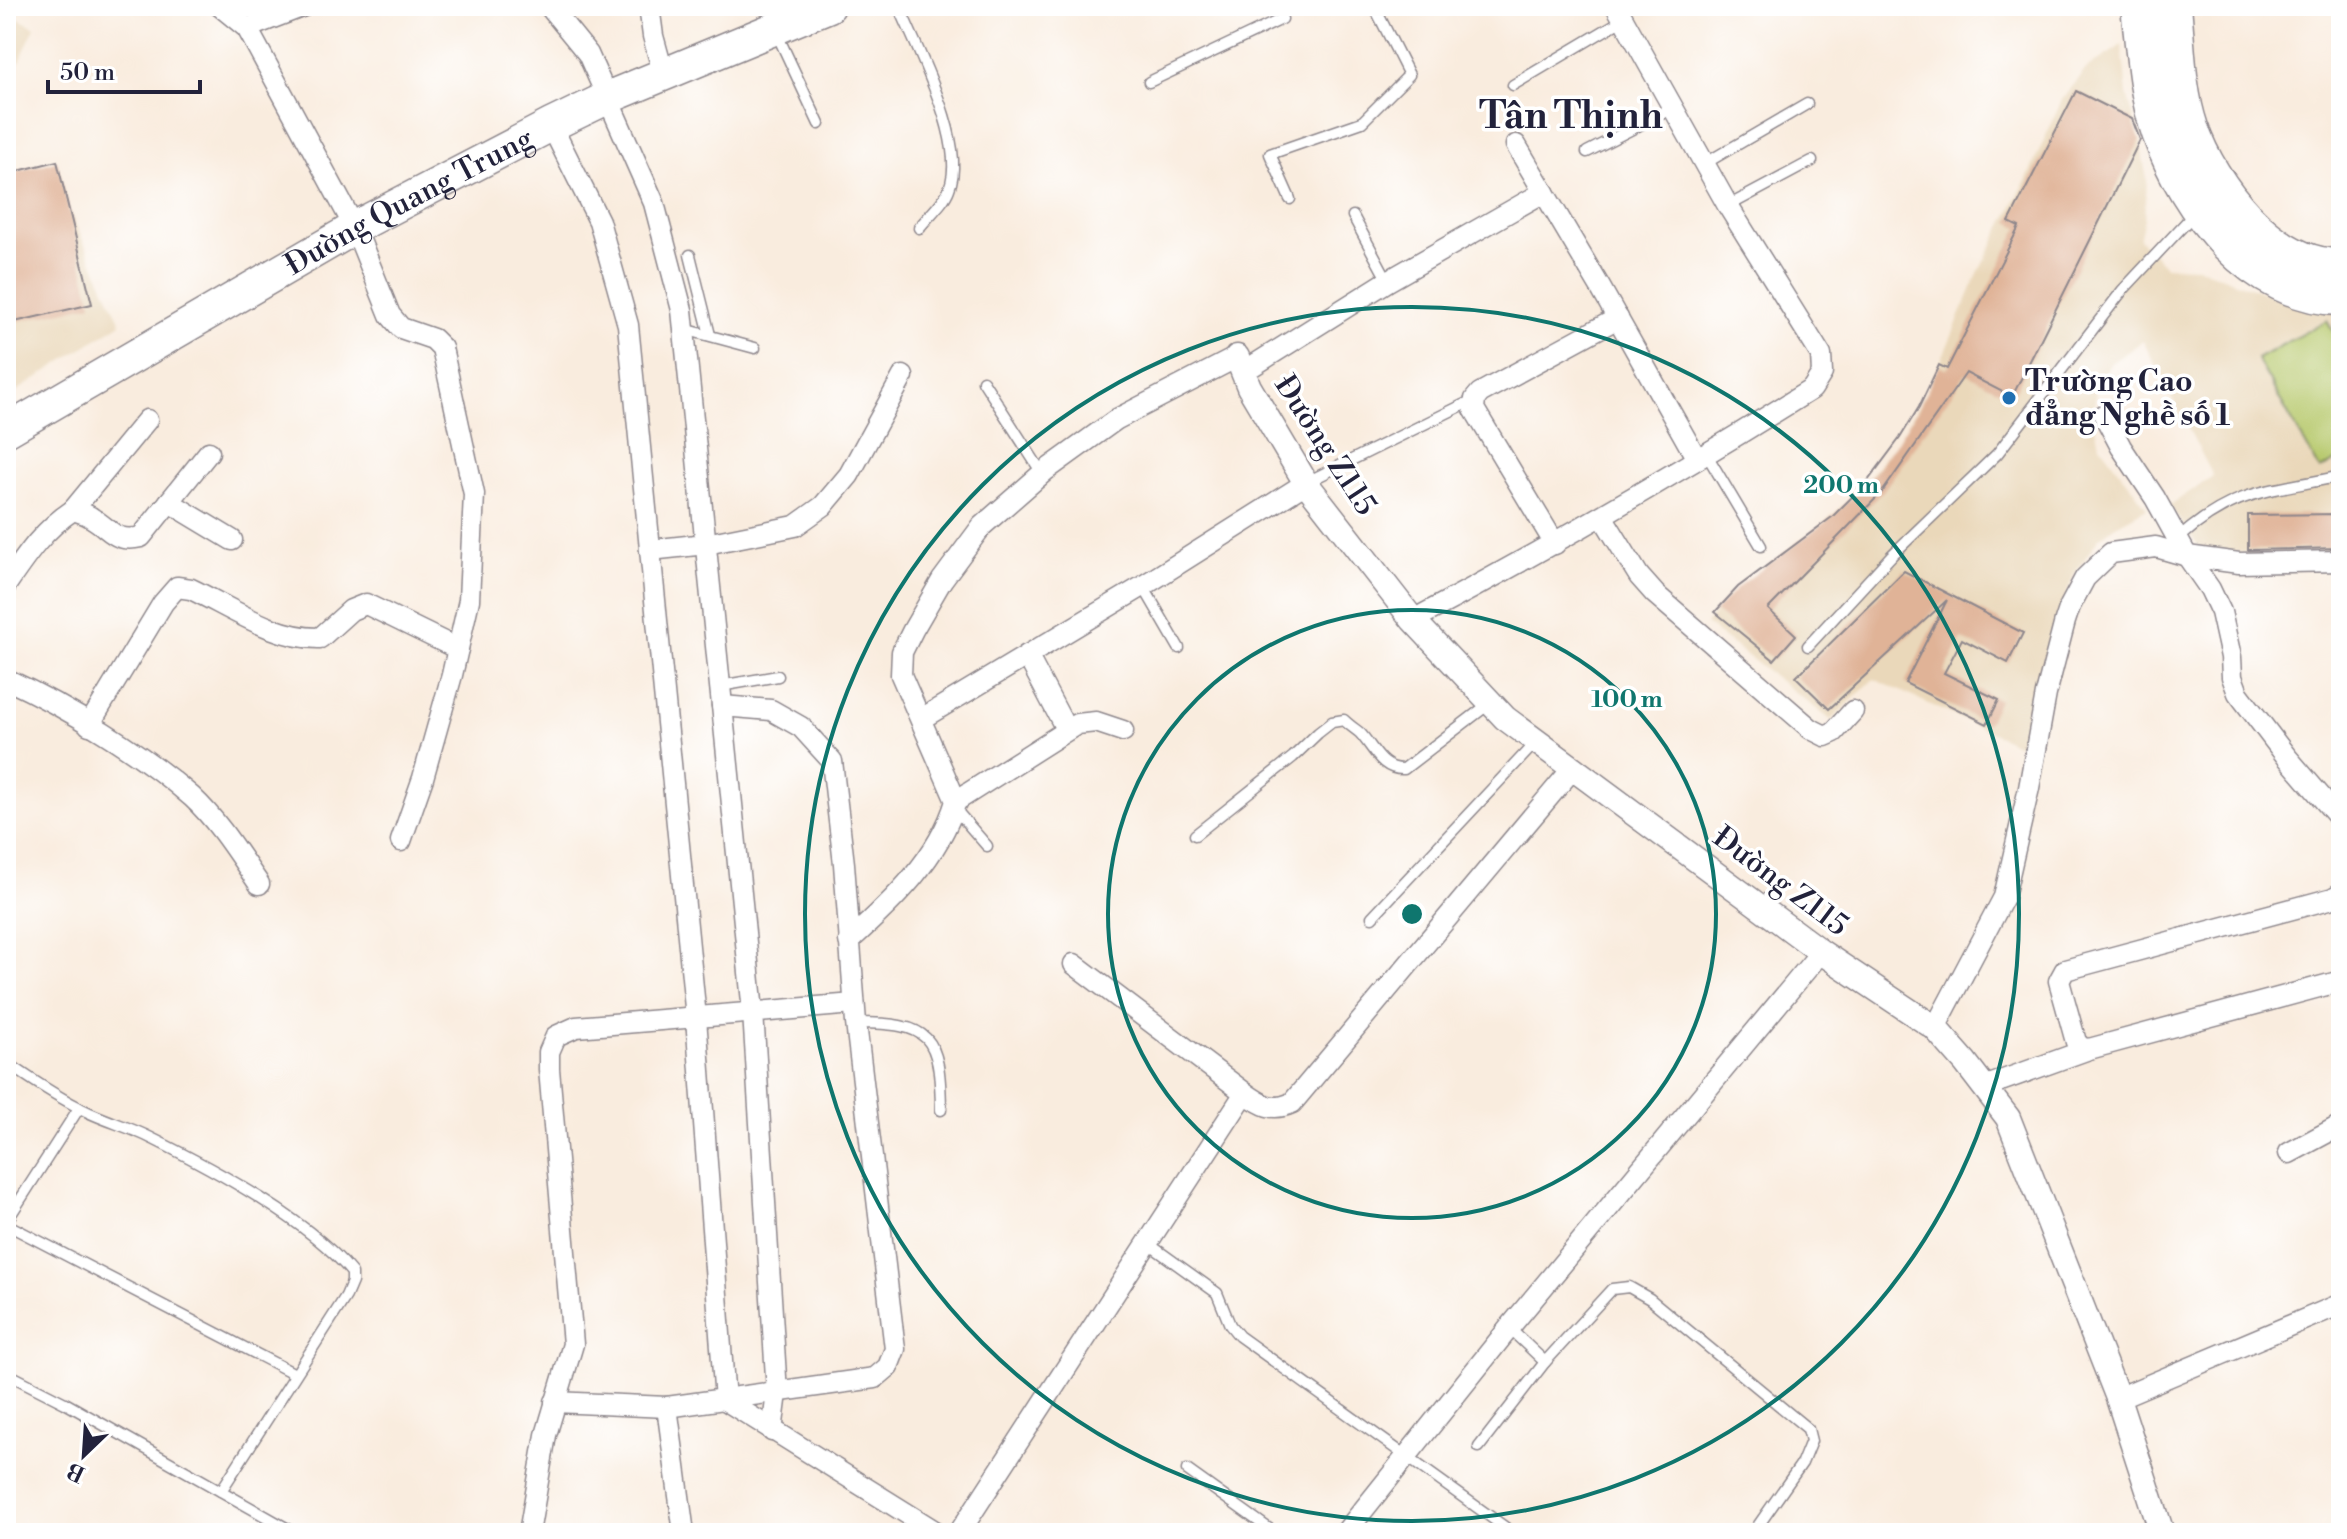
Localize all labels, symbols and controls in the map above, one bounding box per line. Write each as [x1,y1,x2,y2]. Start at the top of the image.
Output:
scale bar [48,44,200,94]
text: 50 m [60,58,115,88]
district label: Tân Thịnh [1479,93,1663,140]
street label: Đường Quang Trung [278,119,540,284]
place label: Trường Cao đẳng Nghề số 1 [2025,363,2231,435]
street label: Đường Z115 [1266,368,1385,523]
marker: Trường Cao đẳng Nghề số 1 [2000,389,2018,407]
text: 200 m [1803,471,1879,501]
text: 100 m [1591,685,1663,715]
street label: Đường Z115 [1705,819,1856,945]
centre of rings [1398,900,1426,928]
north arrow [44,1415,124,1495]
text: B [63,1456,89,1487]

